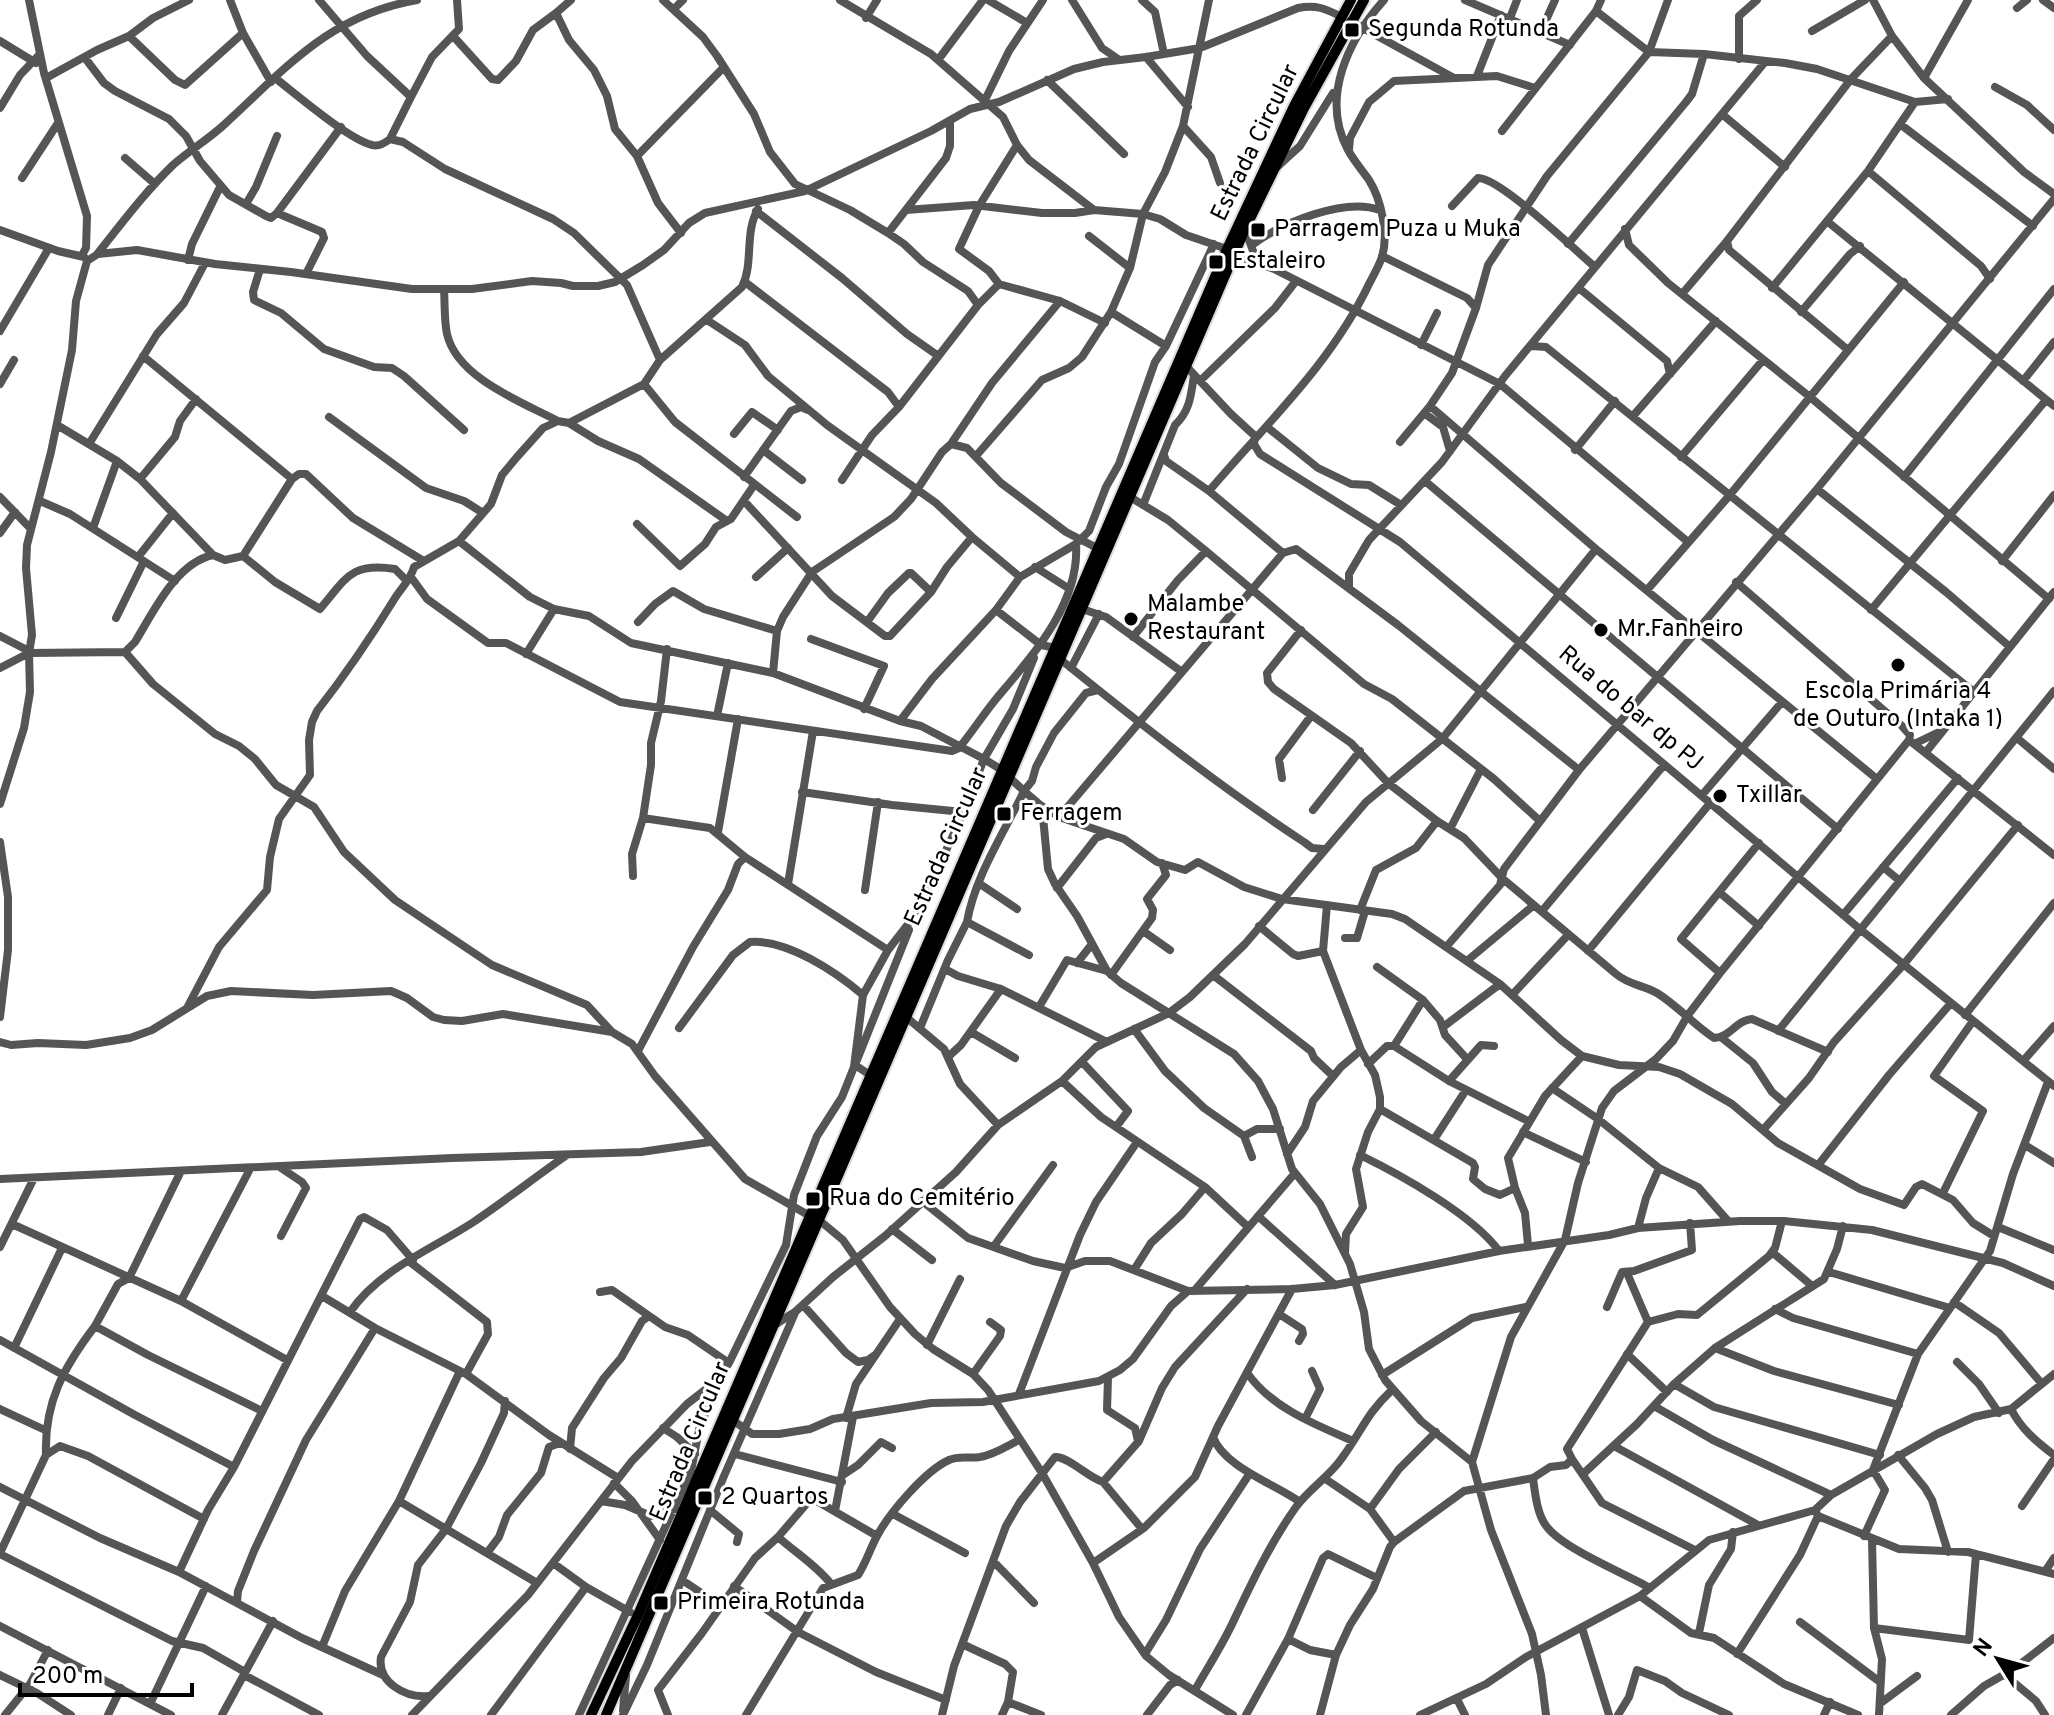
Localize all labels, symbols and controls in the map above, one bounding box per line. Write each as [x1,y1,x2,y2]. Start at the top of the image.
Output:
place label: Segunda Rotunda [1368,15,1559,45]
marker: Segunda Rotunda [1343,21,1361,39]
street label: Estrada Circular [1205,60,1307,226]
place label: Parragem Puza u Muka [1274,215,1521,245]
marker: Parragem Puza u Muka [1249,221,1267,239]
place label: Estaleiro [1232,247,1326,277]
marker: Estaleiro [1207,253,1225,271]
place label: Malambe Restaurant [1147,590,1265,648]
marker: Malambe Restaurant [1122,610,1140,628]
place label: Mr.Fanheiro [1617,615,1743,645]
marker: Mr.Fanheiro [1592,621,1610,639]
street label: Rua do bar dp PJ [1552,640,1708,778]
marker: Escola Primária 4 de Outuro (Intaka 1) [1889,656,1907,674]
place label: Escola Primária 4 de Outuro (Intaka 1) [1793,677,2003,735]
street label: Estrada Circular [899,763,995,931]
place label: Txillar [1736,781,1802,811]
marker: Txillar [1711,787,1729,805]
place label: Ferragem [1020,799,1123,829]
marker: Ferragem [995,805,1013,823]
place label: Rua do Cemitério [829,1184,1015,1214]
marker: Rua do Cemitério [804,1190,822,1208]
street label: Estrada Circular [644,1358,738,1526]
place label: 2 Quartos [721,1483,828,1513]
marker: 2 Quartos [696,1489,714,1507]
place label: Primeira Rotunda [677,1588,865,1618]
marker: Primeira Rotunda [652,1594,670,1612]
north arrow [1958,1619,2038,1699]
text: N [1968,1634,2000,1663]
scale bar [20,1647,192,1697]
text: 200 m [32,1662,103,1692]

